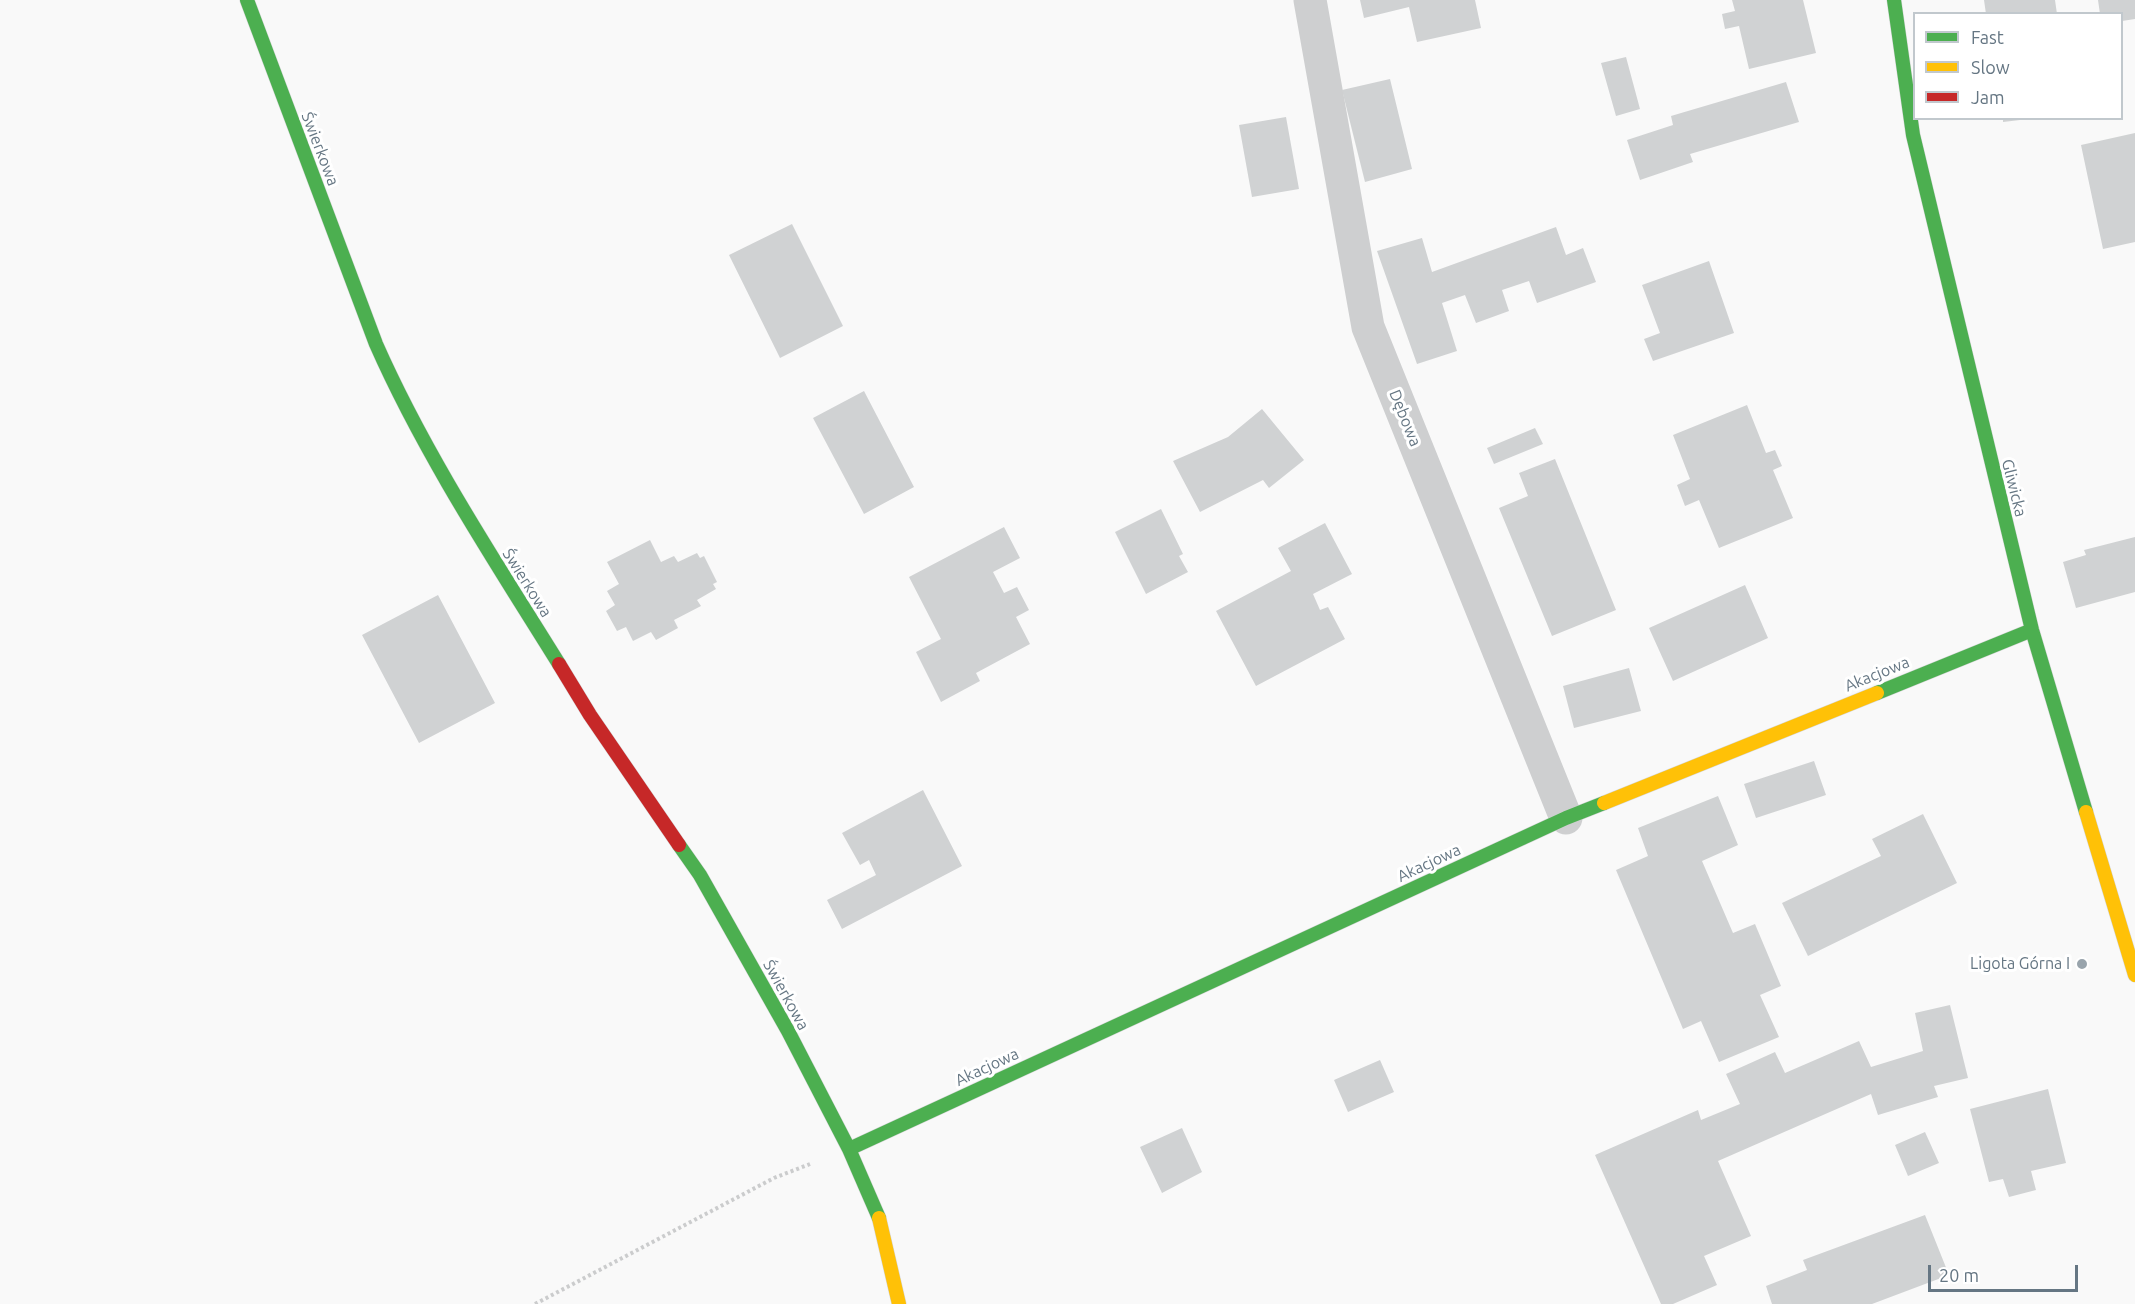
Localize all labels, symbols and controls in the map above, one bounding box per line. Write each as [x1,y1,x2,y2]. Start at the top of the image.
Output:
legend [1913,12,2123,120]
text: Fast [1971,27,2004,47]
text: Slow [1971,57,2010,77]
text: Jam [1971,87,2005,107]
street label: Świerkowa [297,109,343,189]
street label: Dębowa [1385,387,1425,449]
street label: Gliwicka [1998,457,2030,519]
street label: Świerkowa [498,545,556,621]
street label: Akacjowa [1842,652,1912,696]
street label: Akacjowa [1394,840,1464,886]
place label: Ligota Górna I [1970,954,2070,974]
street label: Świerkowa [759,957,813,1033]
marker: Ligota Górna I [2075,957,2089,971]
street label: Akacjowa [952,1044,1022,1090]
scale bar [1931,1253,2081,1291]
text: 20 m [1939,1265,1979,1285]

